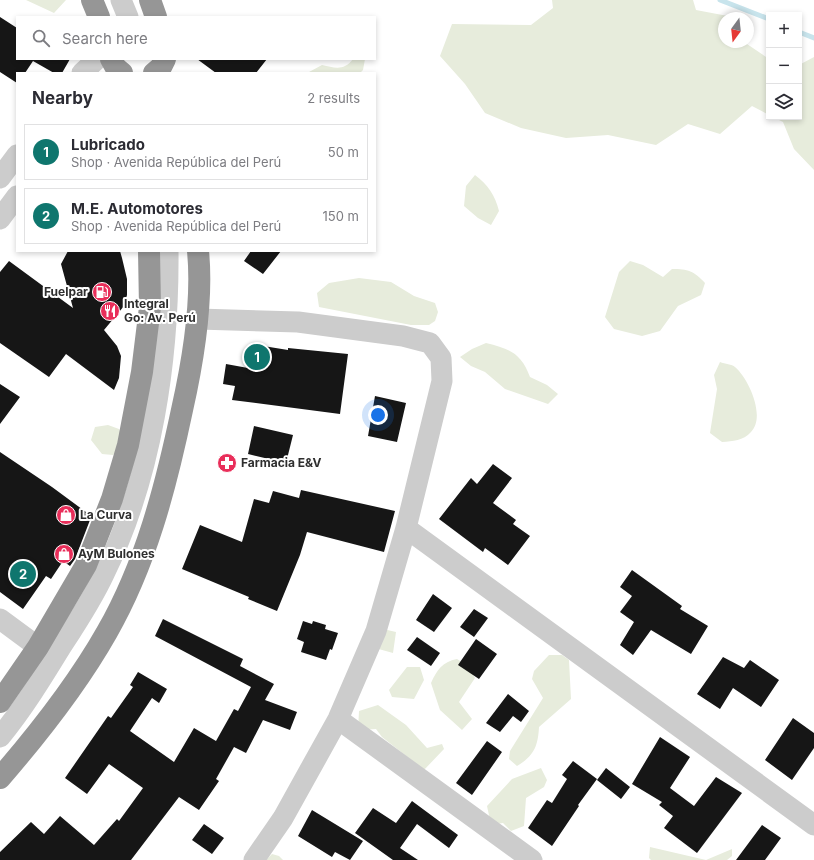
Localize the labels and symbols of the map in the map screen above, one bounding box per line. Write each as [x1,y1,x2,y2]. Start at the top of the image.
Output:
north arrow [718,12,754,48]
fuel station icon: Fuelpar [91,281,113,303]
place label: Fuelpar [44,284,88,299]
place label: Integral Go: Av. Perú [124,296,196,325]
restaurant icon: Integral Go: Av. Perú [99,300,121,322]
pin: 1 [244,342,270,372]
your location [368,405,388,425]
pharmacy icon: Farmacia E&V [216,452,238,474]
place label: Farmacia E&V [241,455,321,470]
shop icon: La Curva [55,504,77,526]
place label: La Curva [80,507,132,522]
shop icon: AyM Bulones [53,543,75,565]
place label: AyM Bulones [78,546,155,561]
pin: 2 [10,559,36,589]

